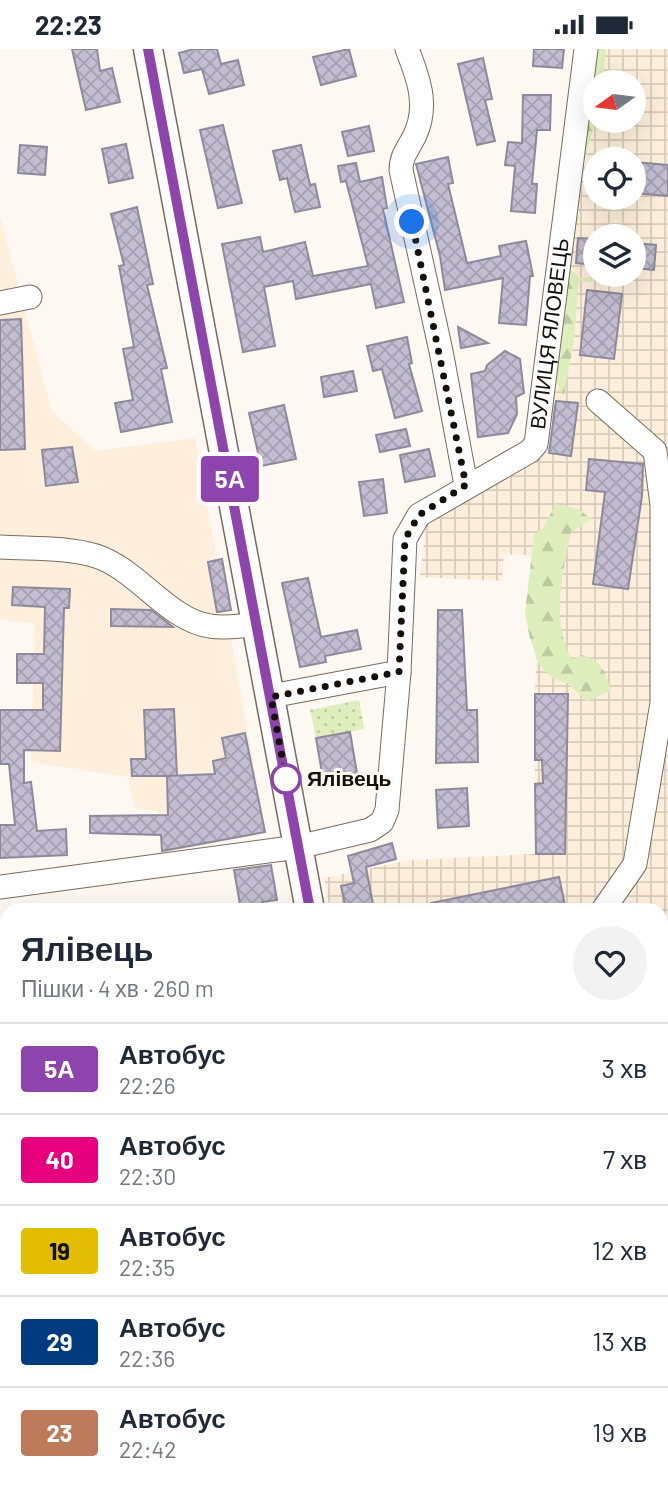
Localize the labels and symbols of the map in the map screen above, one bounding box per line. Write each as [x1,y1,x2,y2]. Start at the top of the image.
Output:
north arrow [583,70,646,133]
your location [394,204,429,239]
street label: ВУЛИЦЯ ЯЛОВЕЦЬ [524,237,573,431]
line badge: 5А [198,456,262,502]
marker: Ялівець [271,764,301,794]
place label: Ялівець [307,765,391,790]

